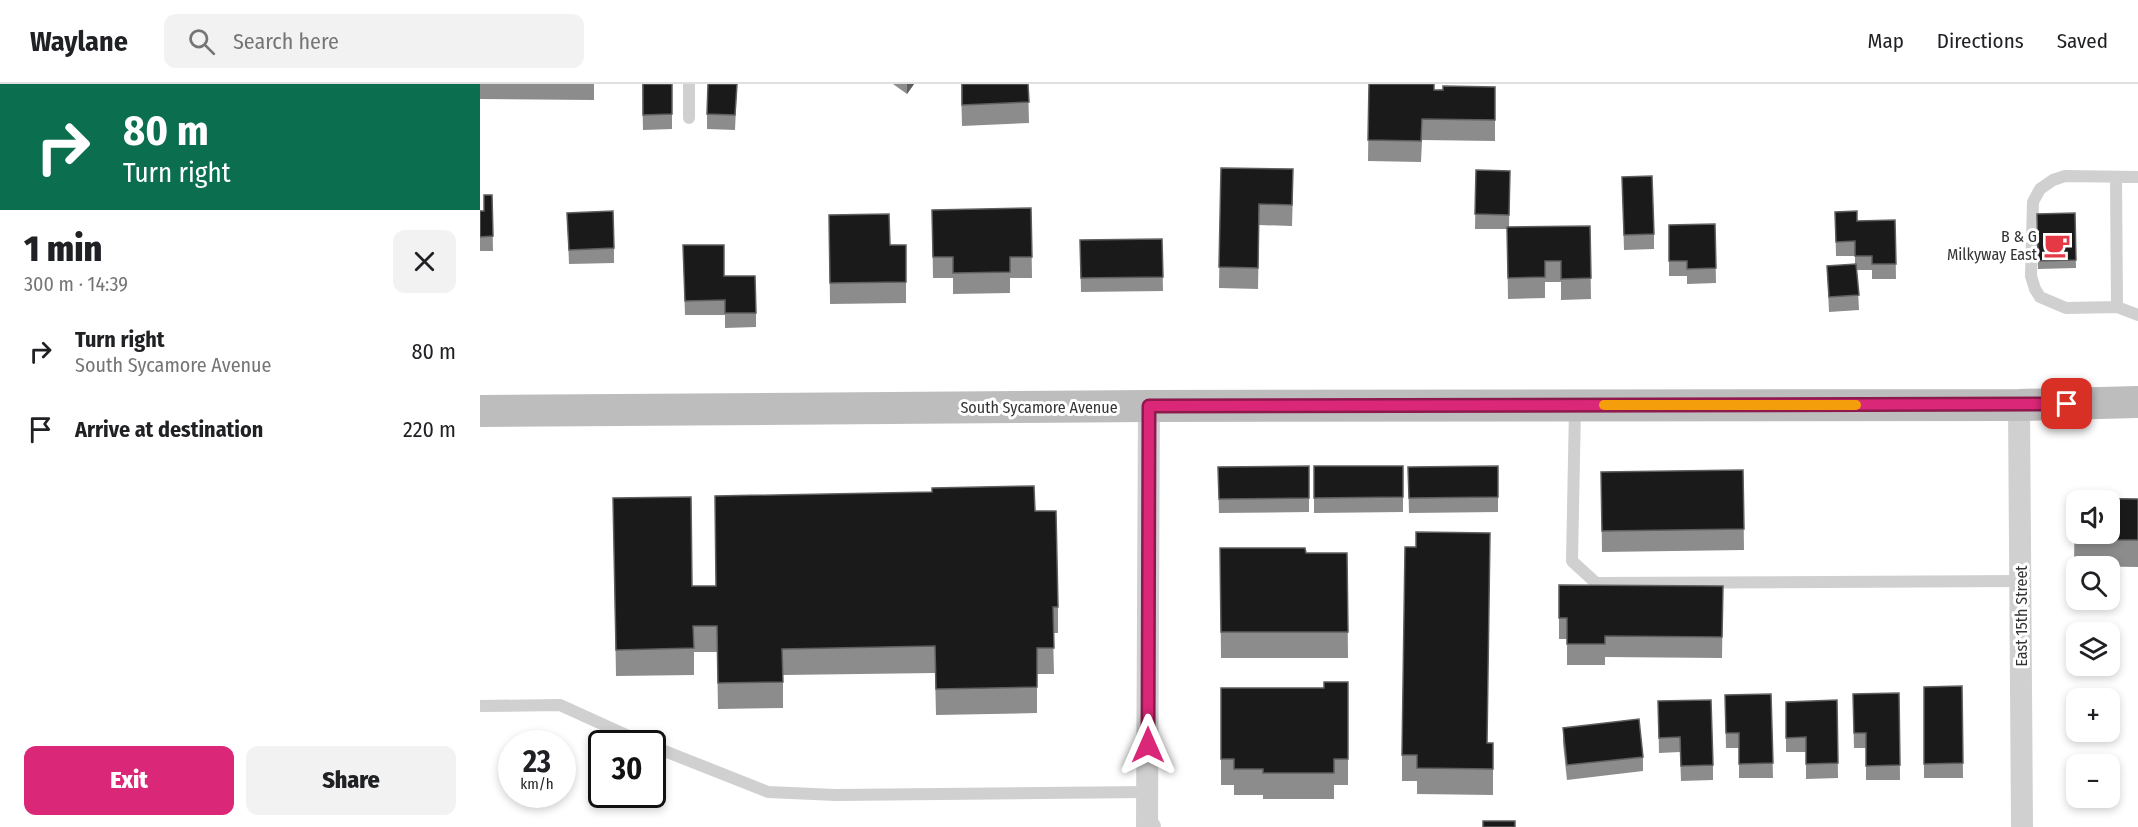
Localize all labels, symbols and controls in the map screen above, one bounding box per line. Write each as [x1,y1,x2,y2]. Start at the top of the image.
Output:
search box [164,14,584,68]
text: Waylane [30,25,128,58]
icon: search [185,25,218,58]
text: Search here [233,28,339,55]
text: Map [1867,28,1904,54]
text: Directions [1937,28,2024,54]
text: Saved [2057,28,2108,54]
text: 80 m [123,106,209,156]
icon: right [24,108,102,186]
text: Turn right [123,157,231,189]
text: 1 min [24,227,102,271]
place label: B & G Milkyway East [1947,227,2038,264]
button: close [393,230,456,293]
cafe icon: B & G Milkyway East [2042,230,2072,260]
text: 300 m · 14:39 [24,272,128,296]
text: Turn right [75,326,164,353]
icon: right [24,335,57,368]
text: 80 m [411,338,456,365]
text: South Sycamore Avenue [75,353,271,377]
pin [2041,378,2092,429]
icon: arrive [2050,387,2083,420]
street label: South Sycamore Avenue [960,398,1118,417]
icon: arrive [24,413,57,446]
text: Arrive at destination [75,416,263,443]
text: 220 m [403,416,456,443]
map controls [2066,490,2120,808]
button: sound [2066,490,2120,544]
button: search [2066,556,2120,610]
street label: East 15th Street [2012,565,2031,667]
button: layers [2066,622,2120,676]
button: + [2066,688,2120,742]
position arrow [1116,713,1180,777]
speed limit sign: 30 [588,730,666,808]
text: 23 [523,744,551,780]
button: Exit [24,746,234,815]
button: Share [246,746,456,815]
button: − [2066,754,2120,808]
text: km/h [520,775,554,793]

